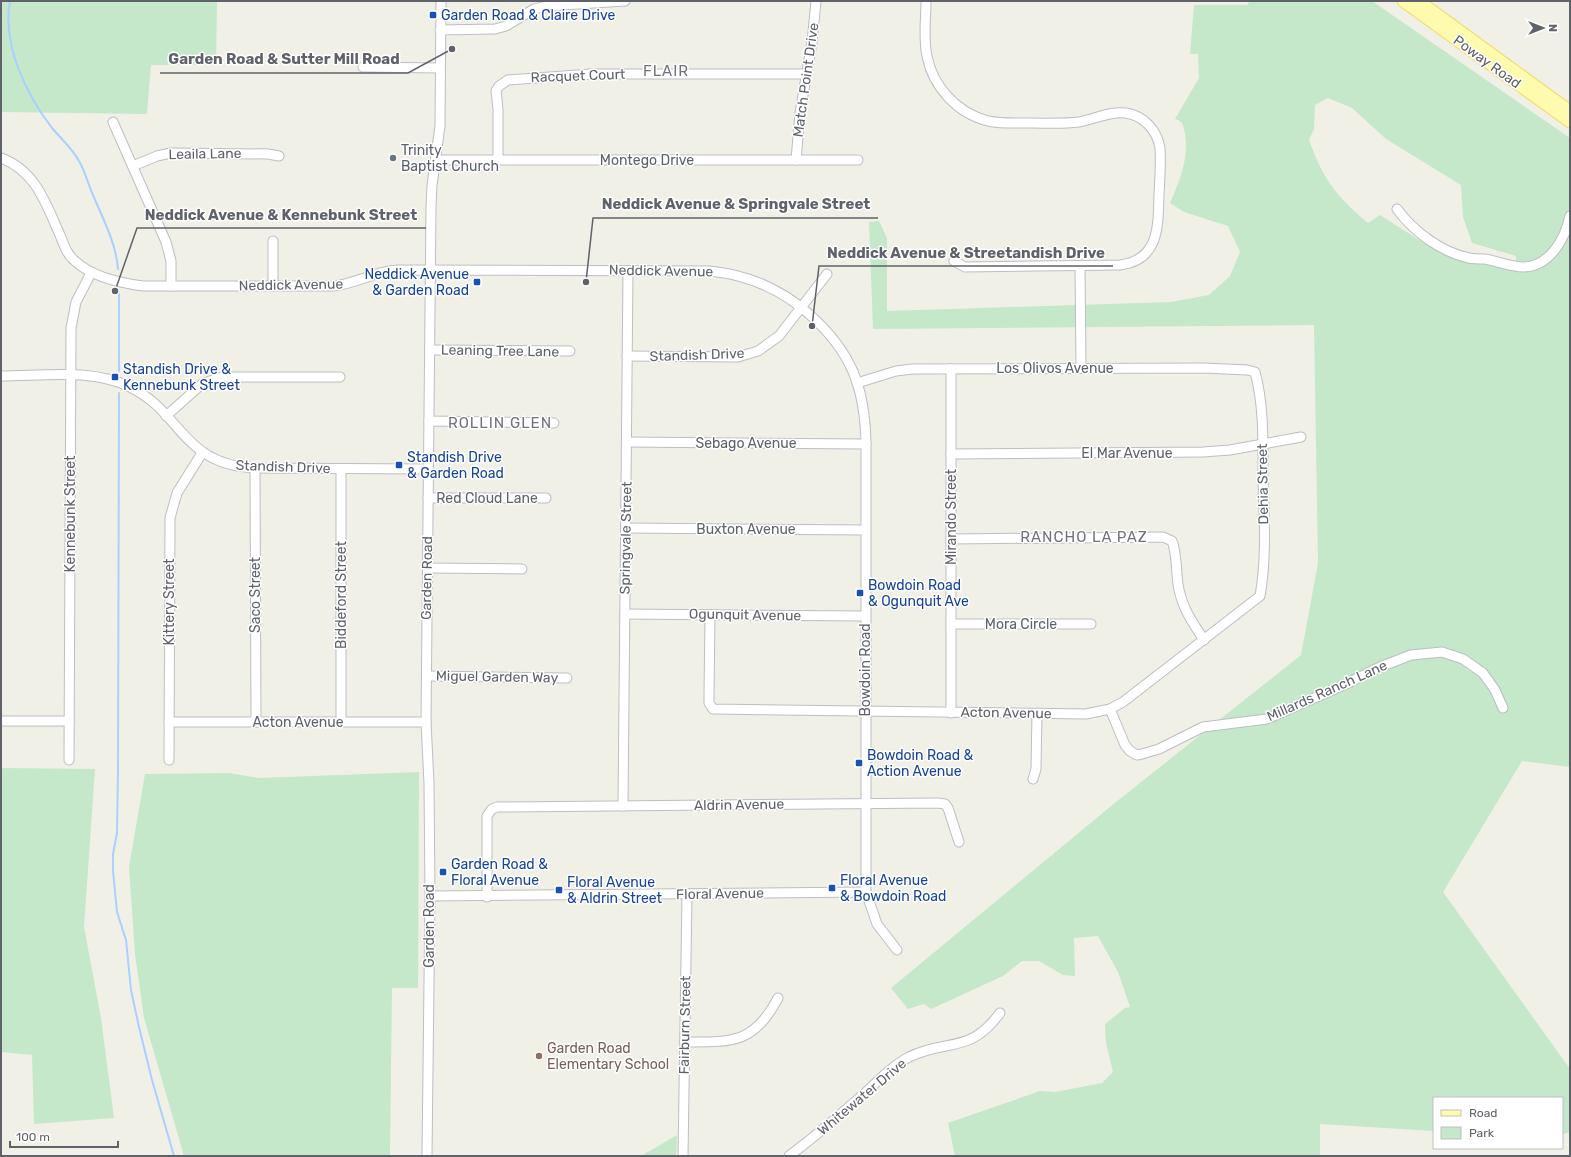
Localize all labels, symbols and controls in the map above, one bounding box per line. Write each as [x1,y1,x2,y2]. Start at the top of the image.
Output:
place label: Garden Road & Claire Drive [441,7,615,24]
north arrow [1523,8,1563,48]
marker: Garden Road & Claire Drive [428,10,438,20]
street label: Match Point Drive [790,22,822,138]
text: N [1546,24,1559,32]
street label: Poway Road [1450,32,1524,92]
callout: Garden Road & Sutter Mill Road [160,46,408,73]
text: Garden Road & Sutter Mill Road [168,50,400,68]
district label: FLAIR [643,62,689,80]
street label: Racquet Court [530,66,626,86]
place label: Trinity Baptist Church [401,142,499,175]
street label: Leaila Lane [168,145,242,163]
street label: Montego Drive [600,152,694,169]
marker: Trinity Baptist Church [388,153,398,163]
callout: Neddick Avenue & Springvale Street [593,191,878,218]
text: Neddick Avenue & Springvale Street [602,195,870,213]
callout: Neddick Avenue & Kennebunk Street [137,201,426,228]
text: Neddick Avenue & Kennebunk Street [145,206,417,224]
callout: Neddick Avenue & Streetandish Drive [819,239,1113,266]
text: Neddick Avenue & Streetandish Drive [827,244,1105,262]
street label: Neddick Avenue [609,262,714,280]
place label: Neddick Avenue & Garden Road [364,266,469,299]
street label: Neddick Avenue [239,276,344,294]
marker: Neddick Avenue & Garden Road [472,277,482,287]
street label: Leaning Tree Lane [441,341,559,361]
street label: Standish Drive [649,345,745,365]
street label: Los Olivos Avenue [996,360,1114,377]
place label: Standish Drive & Kennebunk Street [123,361,240,394]
marker: Standish Drive & Kennebunk Street [110,372,120,382]
district label: ROLLIN GLEN [448,414,552,432]
street label: Sebago Avenue [695,435,797,452]
street label: Dehia Street [1254,443,1272,525]
street label: El Mar Avenue [1081,445,1173,462]
place label: Standish Drive & Garden Road [407,449,504,482]
street label: Kennebunk Street [62,455,79,572]
street label: Standish Drive [235,457,331,477]
marker: Standish Drive & Garden Road [394,460,404,470]
street label: Mirando Street [943,468,960,565]
street label: Springvale Street [617,481,635,595]
street label: Red Cloud Lane [436,490,538,507]
street label: Buxton Avenue [696,521,796,538]
district label: RANCHO LA PAZ [1020,528,1148,546]
street label: Garden Road [418,536,436,620]
street label: Biddeford Street [333,541,350,649]
street label: Saco Street [247,556,264,633]
street label: Kittery Street [161,558,178,646]
place label: Bowdoin Road & Ogunquit Ave [868,577,969,610]
marker: Bowdoin Road & Ogunquit Ave [855,588,865,598]
street label: Ogunquit Avenue [689,606,802,624]
street label: Mora Circle [985,616,1057,633]
street label: Bowdoin Road [857,623,874,717]
street label: Millards Ranch Lane [1264,657,1390,725]
street label: Miguel Garden Way [436,667,559,687]
street label: Acton Avenue [960,704,1052,722]
street label: Acton Avenue [252,714,344,731]
place label: Bowdoin Road & Action Avenue [867,747,974,780]
marker: Bowdoin Road & Action Avenue [854,758,864,768]
street label: Aldrin Avenue [694,796,784,814]
place label: Garden Road & Floral Avenue [451,856,548,889]
marker: Garden Road & Floral Avenue [438,867,448,877]
place label: Floral Avenue & Bowdoin Road [840,872,946,905]
place label: Floral Avenue & Aldrin Street [567,874,663,907]
marker: Floral Avenue & Bowdoin Road [827,883,837,893]
street label: Garden Road [421,884,438,968]
marker: Floral Avenue & Aldrin Street [554,885,564,895]
street label: Floral Avenue [676,885,764,903]
street label: Fairburn Street [676,975,694,1074]
place label: Garden Road Elementary School [547,1040,669,1073]
marker: Garden Road Elementary School [534,1051,544,1061]
street label: Whitewater Drive [814,1055,910,1139]
legend [1433,1097,1563,1149]
text: Road [1469,1106,1497,1120]
scale bar [10,1123,118,1149]
text: Park [1469,1126,1495,1140]
text: 100 m [16,1130,50,1144]

